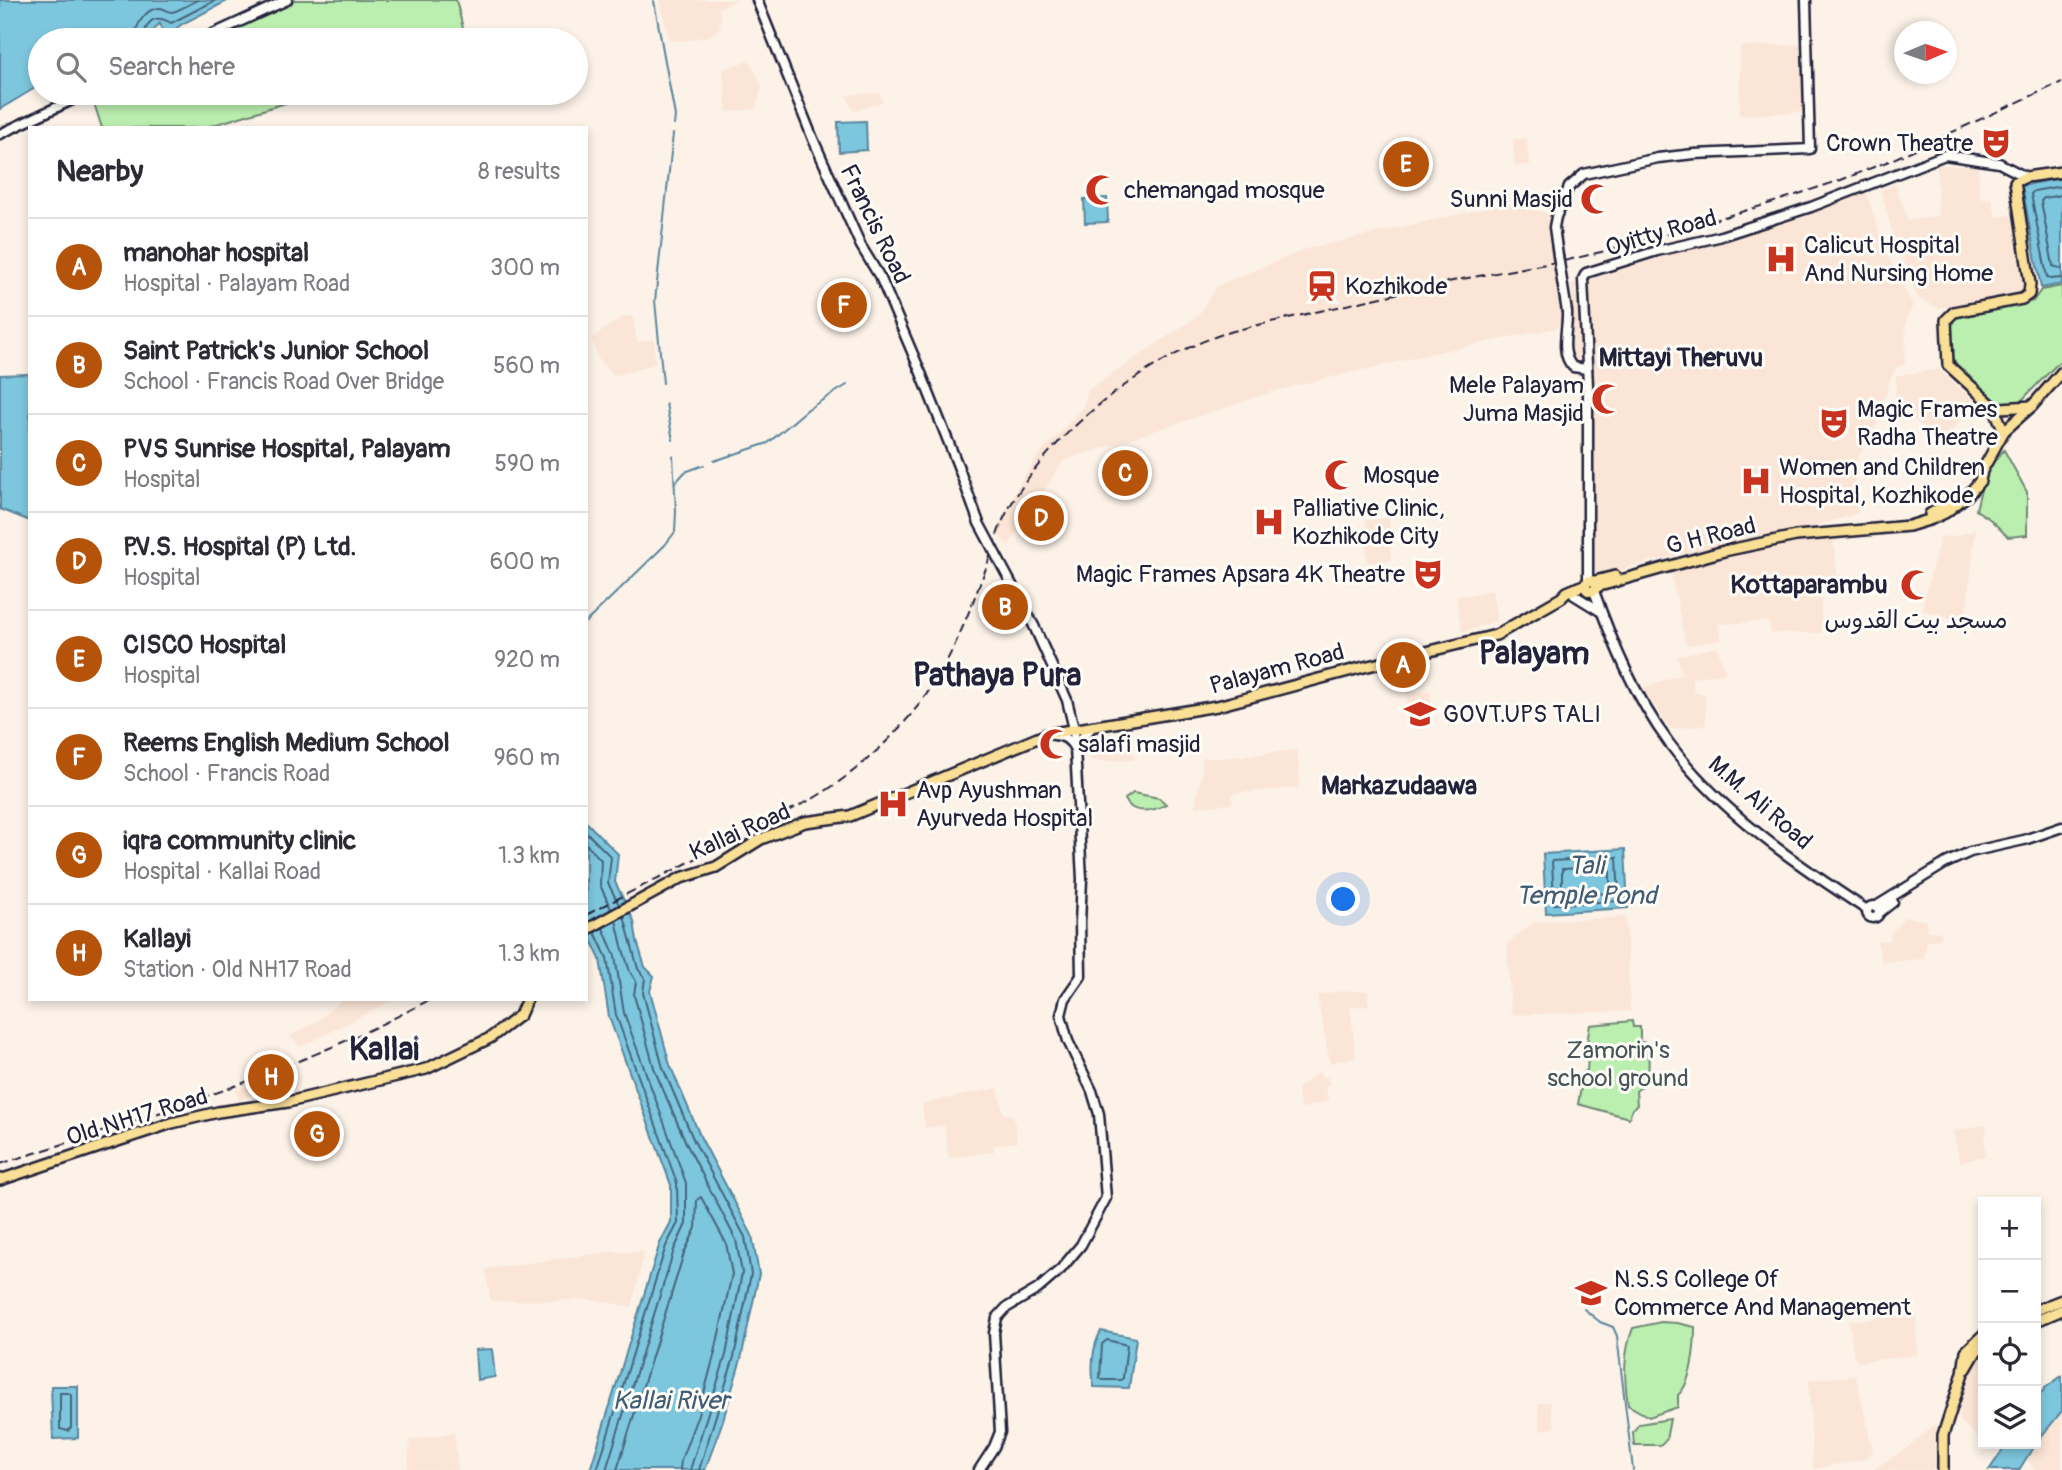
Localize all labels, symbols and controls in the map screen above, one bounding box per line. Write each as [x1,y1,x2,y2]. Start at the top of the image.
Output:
north arrow [1894,21,1957,84]
search box [28,28,588,105]
icon: search [52,48,90,86]
text: Search here [108,51,235,83]
theatre icon: Crown Theatre [1979,126,2013,160]
place label: Crown Theatre [1826,129,1973,158]
pin: E [1383,138,1429,190]
text: Nearby [56,153,143,190]
text: 8 results [478,157,560,186]
street label: Francis Road [834,160,916,288]
mosque icon: chemangad mosque [1084,173,1118,207]
place label: chemangad mosque [1124,176,1325,205]
mosque icon: Sunni Masjid [1579,182,1613,216]
place label: Sunni Masjid [1450,185,1573,214]
street label: Oyitty Road [1602,203,1720,263]
place label: Calicut Hospital And Nursing Home [1804,231,1993,288]
text: manohar hospital [123,237,309,269]
hospital icon: Calicut Hospital And Nursing Home [1764,242,1798,276]
text: A [72,253,86,282]
text: 300 m [490,253,560,282]
text: Hospital · Palayam Road [123,269,350,298]
station icon: Kozhikode [1305,269,1339,303]
place label: Kozhikode [1345,272,1448,301]
pin: F [821,279,867,331]
text: Saint Patrick's Junior School [123,335,429,367]
district label: Mittayi Theruvu [1599,342,1763,374]
text: B [72,351,86,380]
text: 560 m [493,351,560,380]
text: School · Francis Road Over Bridge [123,367,444,396]
place label: Mele Palayam Juma Masjid [1449,371,1584,428]
mosque icon: Mele Palayam Juma Masjid [1590,382,1624,416]
place label: Magic Frames Radha Theatre [1857,395,1998,452]
theatre icon: Magic Frames Radha Theatre [1817,406,1851,440]
text: PVS Sunrise Hospital, Palayam [123,433,451,465]
pin: C [1102,447,1148,499]
text: C [72,449,86,478]
text: 590 m [495,449,560,478]
place label: Women and Children Hospital, Kozhikode [1779,453,1985,510]
mosque icon: Mosque [1323,458,1357,492]
place label: Mosque [1363,461,1439,490]
hospital icon: Women and Children Hospital, Kozhikode [1739,464,1773,498]
text: Hospital [123,465,201,494]
pin: D [1018,492,1064,544]
place label: Palliative Clinic, Kozhikode City [1292,494,1445,551]
hospital icon: Palliative Clinic, Kozhikode City [1252,505,1286,539]
street label: G H Road [1663,511,1759,561]
text: P.V.S. Hospital (P) Ltd. [123,531,357,563]
text: D [72,547,86,576]
text: 600 m [490,547,560,576]
theatre icon: Magic Frames Apsara 4K Theatre [1411,557,1445,591]
place label: Magic Frames Apsara 4K Theatre [1076,560,1405,589]
text: Hospital [123,563,201,592]
mosque icon: مسجد بیت القدوس [1899,568,1933,602]
district label: Kottaparambu [1730,569,1888,601]
pin: B [982,581,1028,633]
place label: مسجد بیت القدوس [1825,606,2007,635]
text: CISCO Hospital [123,629,286,661]
district label: Palayam [1479,634,1589,674]
street label: Palayam Road [1207,637,1347,701]
pin: A [1380,639,1426,691]
text: E [73,645,85,674]
text: 920 m [494,645,560,674]
district label: Pathaya Pura [913,656,1081,696]
text: Hospital [123,661,201,690]
school or university icon: GOVT.UPS TALI [1403,697,1437,731]
place label: GOVT.UPS TALI [1443,700,1601,729]
text: Reems English Medium School [123,727,450,759]
mosque icon: salafi masjid [1038,727,1072,761]
place label: salafi masjid [1078,730,1201,759]
text: F [72,743,86,772]
text: 960 m [494,743,560,772]
street label: M.M. Ali Road [1702,750,1818,856]
text: School · Francis Road [123,759,330,788]
district label: Markazudaawa [1321,770,1477,802]
place label: Avp Ayushman Ayurveda Hospital [916,776,1093,833]
hospital icon: Avp Ayushman Ayurveda Hospital [876,787,910,821]
street label: Kallai Road [685,797,795,867]
text: iqra community clinic [123,825,356,857]
text: G [71,841,87,870]
text: 1.3 km [498,841,560,870]
water label: Tali Temple Pond [1516,850,1660,912]
text: Hospital · Kallai Road [123,857,321,886]
your location [1326,882,1360,916]
text: Kallayi [123,923,191,955]
text: H [72,939,86,968]
text: 1.3 km [498,939,560,968]
text: Station · Old NH17 Road [123,955,352,984]
district label: Kallai [349,1030,419,1070]
park label: Zamorin's school ground [1547,1036,1689,1093]
pin: H [248,1051,294,1103]
street label: Old NH17 Road [63,1082,211,1152]
pin: G [294,1108,340,1160]
map controls [1978,1197,2041,1449]
button: + [1978,1197,2041,1260]
button: − [1978,1260,2041,1323]
place label: N.S.S College Of Commerce And Management [1614,1265,1911,1322]
school or university icon: N.S.S College Of Commerce And Management [1574,1276,1608,1310]
button: locate [1978,1323,2041,1386]
water label: Kallai River [613,1385,733,1417]
button: layers [1978,1386,2041,1449]

